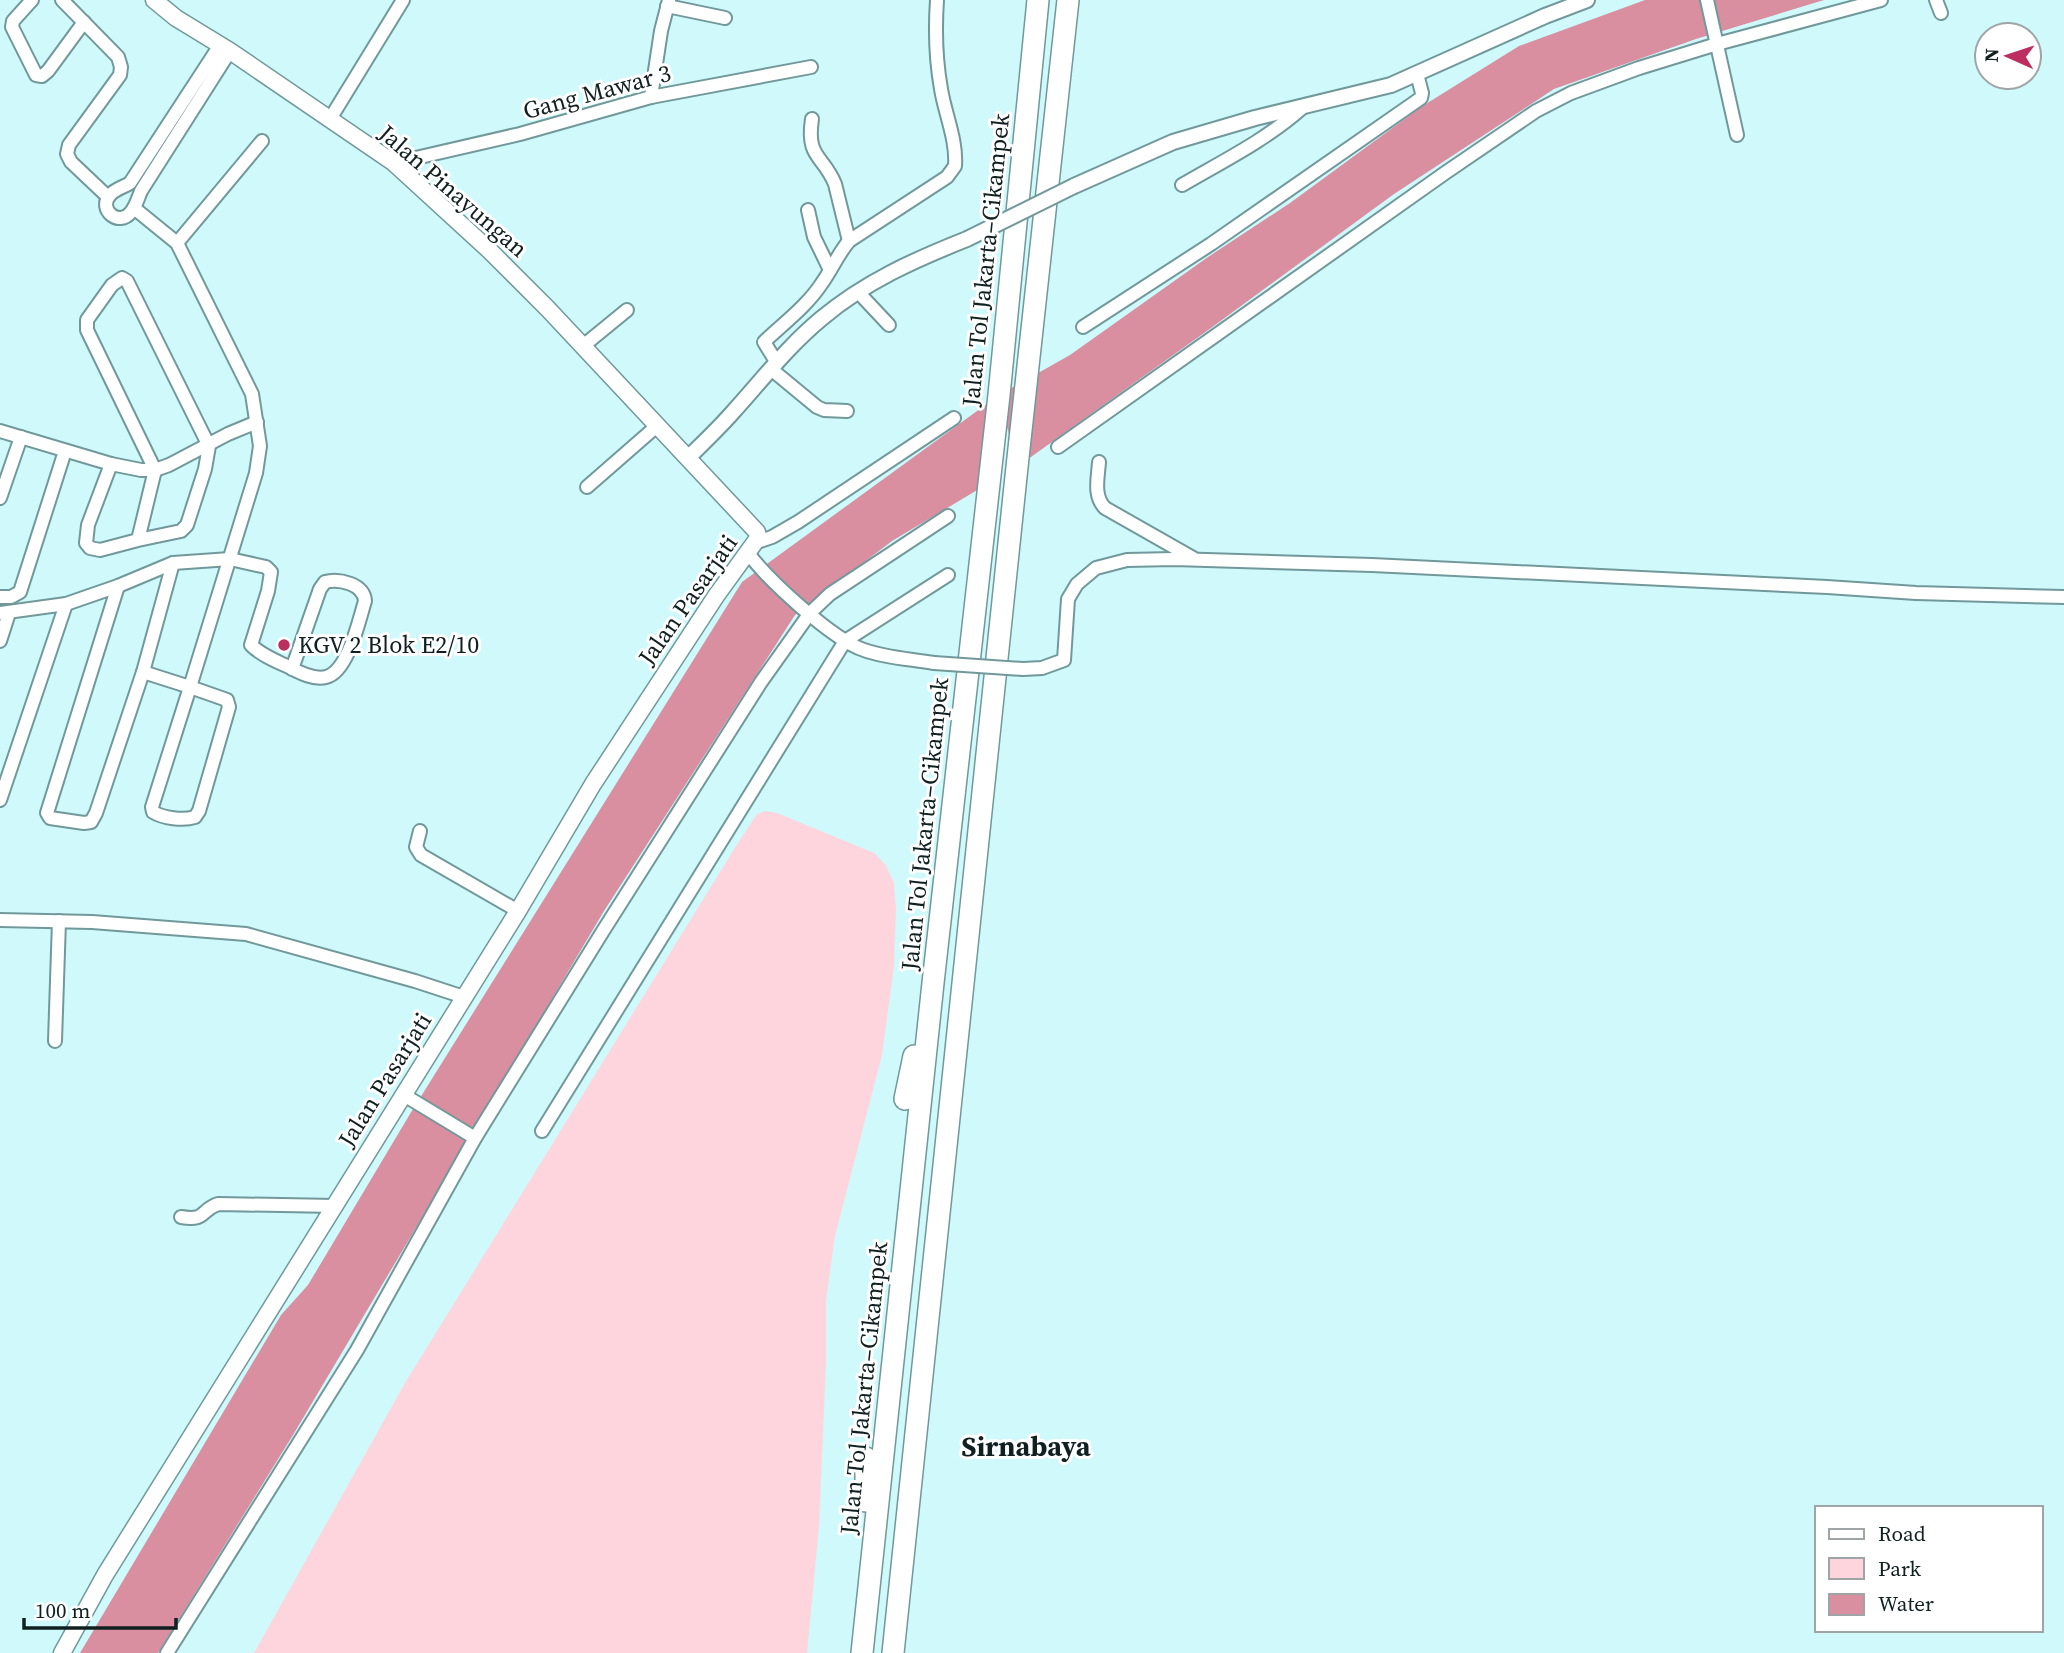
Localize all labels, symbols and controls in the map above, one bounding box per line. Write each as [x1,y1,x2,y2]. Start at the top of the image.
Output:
north arrow [1973,21,2043,91]
text: N [1978,47,2004,63]
street label: Gang Mawar 3 [519,56,674,127]
street label: Jalan Tol Jakarta–Cikampek [954,111,1017,409]
street label: Jalan Pinayungan [371,116,535,264]
street label: Jalan Pasarjati [630,528,745,672]
place label: KGV 2 Blok E2/10 [298,628,479,661]
marker: KGV 2 Blok E2/10 [276,637,292,653]
street label: Jalan Tol Jakarta–Cikampek [893,675,956,973]
street label: Jalan Pasarjati [330,1006,439,1154]
street label: Jalan Tol Jakarta–Cikampek [832,1239,895,1537]
district label: Sirnabaya [961,1427,1091,1465]
legend [1815,1506,2043,1632]
text: Road [1878,1519,1926,1548]
text: Park [1878,1554,1922,1583]
scale bar [24,1586,177,1630]
text: Water [1878,1589,1934,1618]
text: 100 m [35,1596,90,1625]

